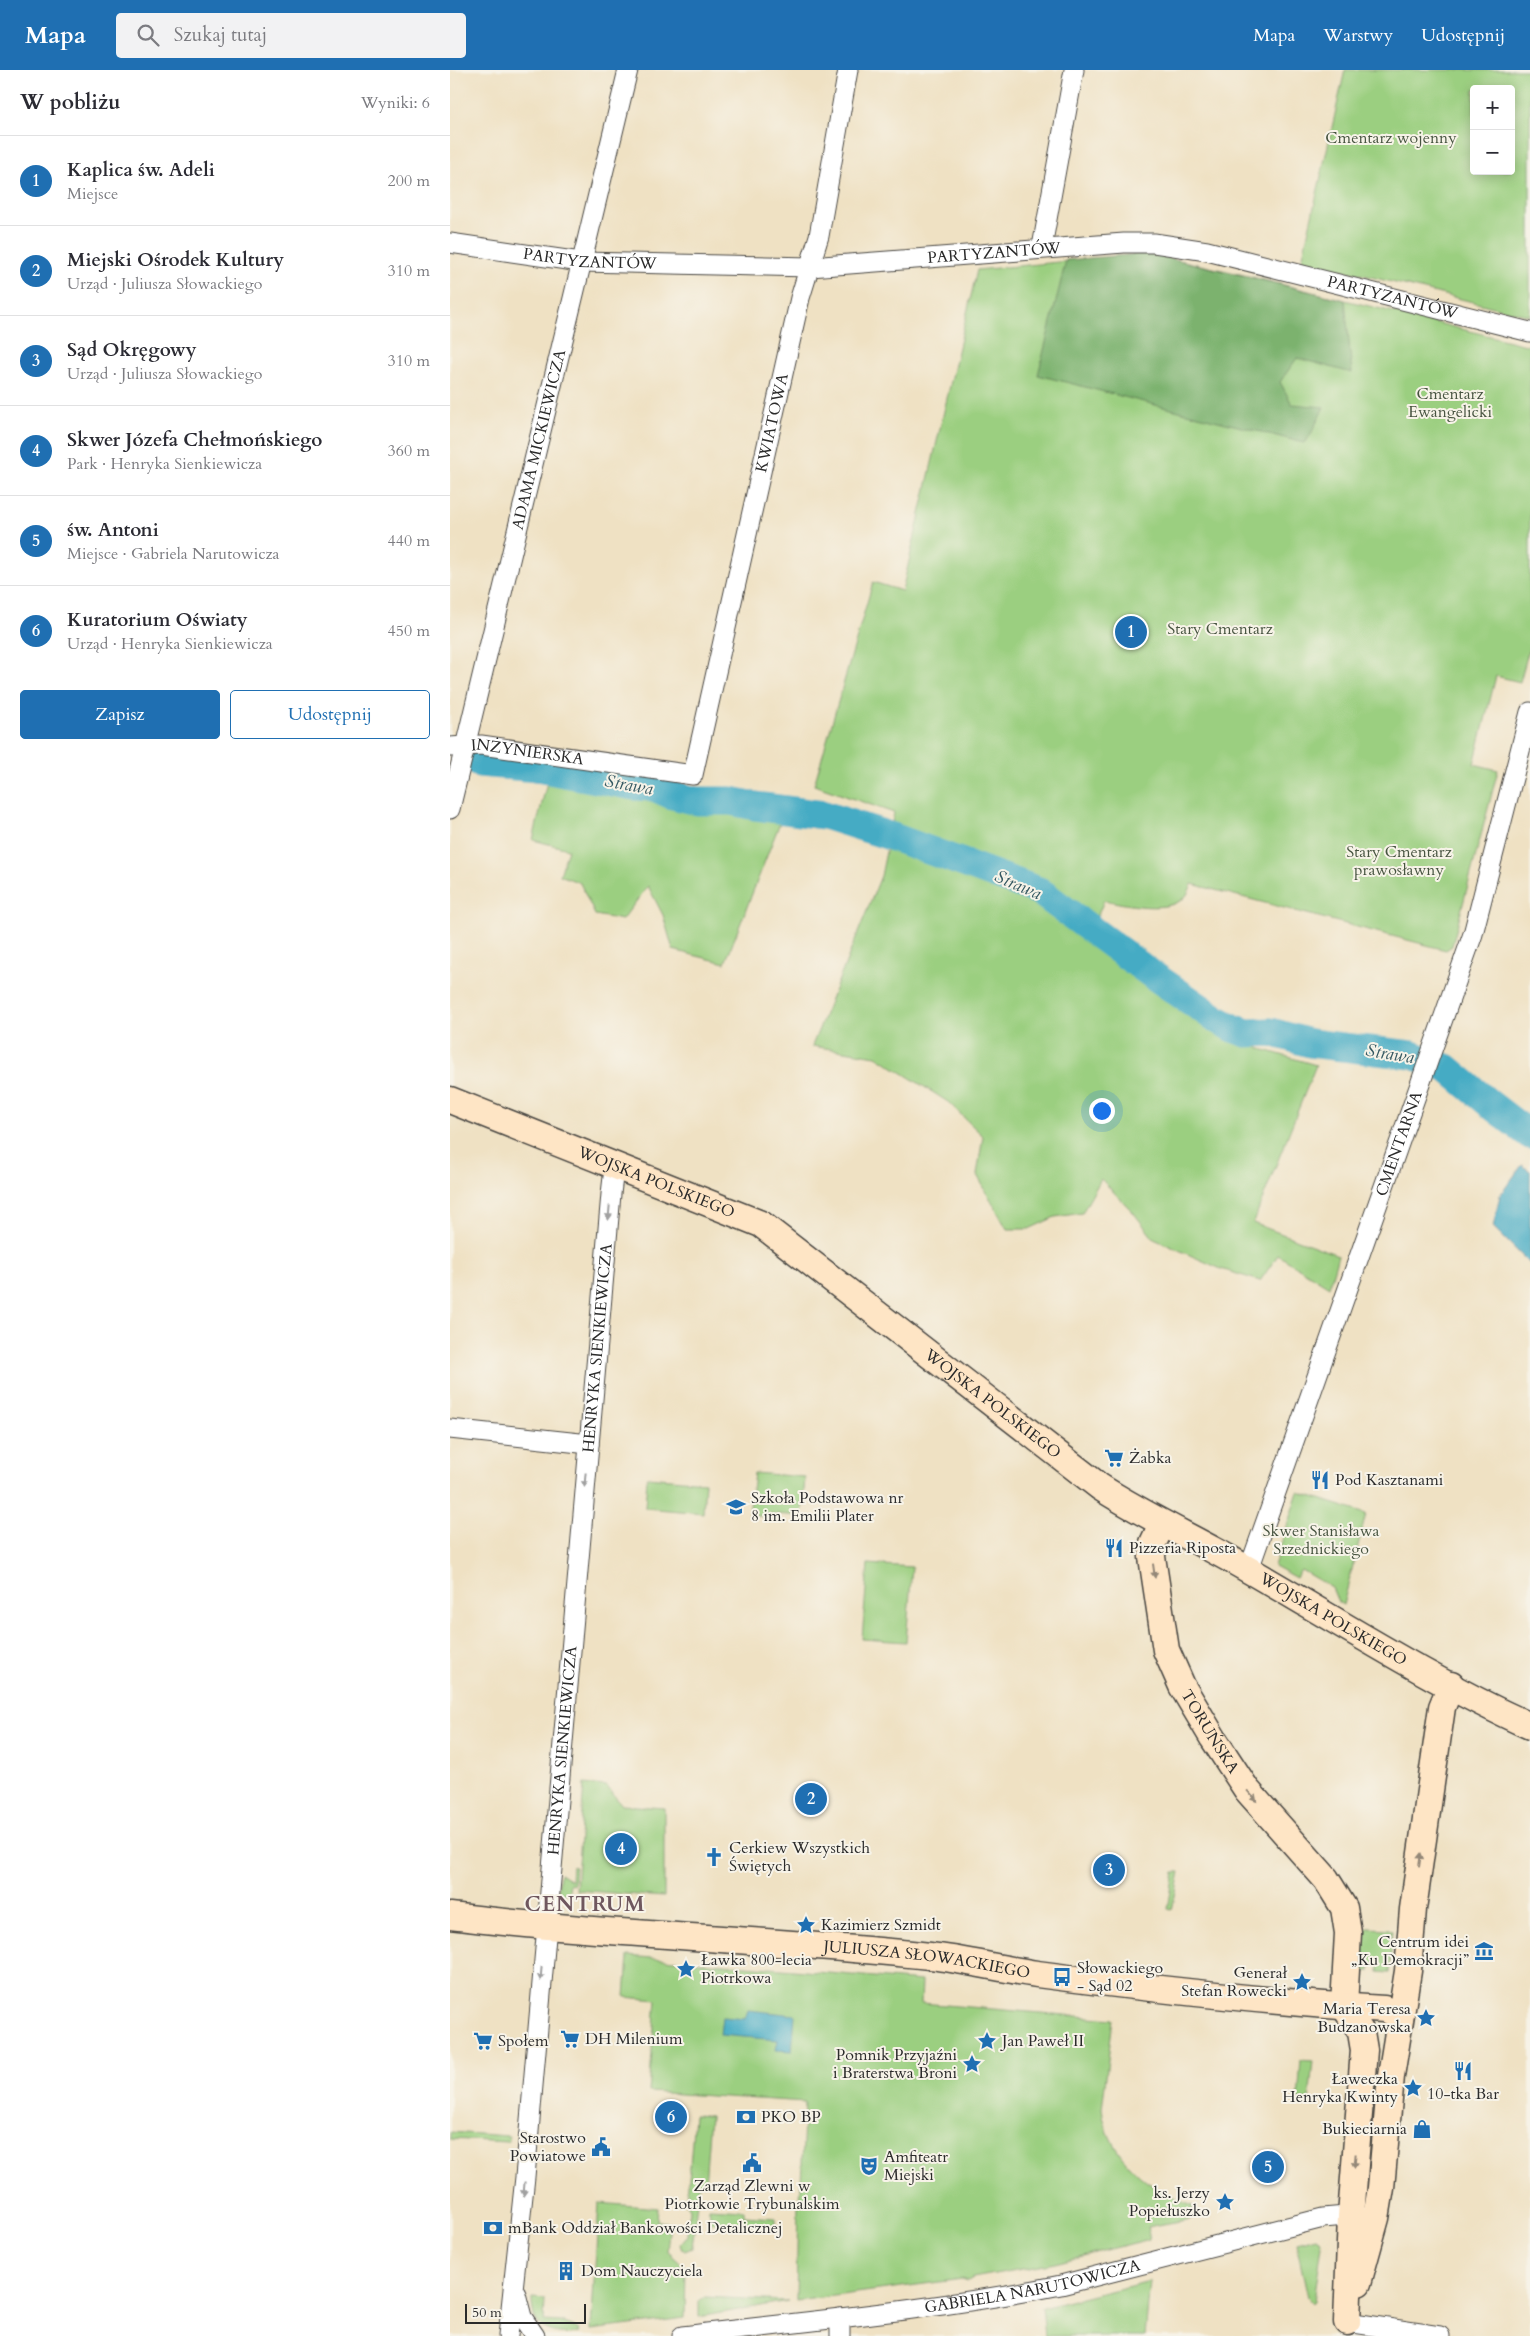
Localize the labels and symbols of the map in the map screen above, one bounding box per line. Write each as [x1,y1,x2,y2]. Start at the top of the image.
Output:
park label: Cmentarz wojenny [1325,127,1457,149]
street label: PARTYZANTÓW [926,237,1062,269]
street label: PARTYZANTÓW [522,243,657,275]
street label: PARTYZANTÓW [1325,271,1460,325]
street label: ADAMA MICKIEWICZA [507,347,571,532]
street label: KWIATOWA [750,371,794,475]
park label: Cmentarz Ewangelicki [1408,383,1492,423]
pin: 1 [1115,613,1147,651]
park label: Stary Cmentarz [1167,618,1273,640]
street label: INŻYNIERSKA [470,733,586,771]
water label: Strawa [603,768,655,802]
park label: Stary Cmentarz prawosławny [1346,841,1452,881]
water label: Strawa [991,864,1045,906]
water label: Strawa [1364,1038,1416,1070]
street label: CMENTARNA [1370,1088,1428,1199]
your location [1089,1098,1115,1124]
street label: WOJSKA POLSKIEGO [574,1141,738,1223]
one-way arrow [605,1206,613,1222]
street label: HENRYKA SIENKIEWICZA [577,1242,618,1454]
street label: WOJSKA POLSKIEGO [919,1343,1065,1464]
supermarket icon: Żabka [1103,1447,1125,1469]
place label: Żabka [1129,1447,1171,1469]
restaurant icon: Pod Kasztanami [1309,1469,1331,1491]
place label: Pod Kasztanami [1335,1469,1444,1491]
one-way arrow [581,1472,589,1488]
place label: Szkoła Podstawowa nr 8 im. Emilii Plater [751,1487,904,1527]
school or university icon: Szkoła Podstawowa nr 8 im. Emilii Plater [725,1496,747,1518]
park label: Skwer Stanisława Srzednickiego [1263,1520,1380,1560]
restaurant icon: Pizzeria Riposta [1103,1537,1125,1559]
place label: Pizzeria Riposta [1129,1537,1236,1559]
one-way arrow [1150,1563,1158,1579]
street label: WOJSKA POLSKIEGO [1255,1567,1411,1671]
street label: HENRYKA SIENKIEWICZA [542,1644,582,1856]
street label: TORUŃSKA [1176,1686,1245,1778]
pin: 2 [795,1780,827,1818]
one-way arrow [1247,1789,1258,1802]
pin: 4 [605,1830,637,1868]
place label: Cerkiew Wszystkich Świętych [729,1837,870,1877]
church icon: Cerkiew Wszystkich Świętych [703,1846,725,1868]
pin: 3 [1093,1851,1125,1889]
one-way arrow [1416,1852,1424,1868]
district label: CENTRUM [524,1890,646,1919]
place icon: Kazimierz Szmidt [795,1914,817,1936]
place label: Kazimierz Szmidt [821,1914,941,1936]
place label: Centrum idei „Ku Demokracji” [1352,1931,1470,1971]
street label: JULIUSZA SŁOWACKIEGO [821,1935,1032,1984]
museum icon: Centrum idei „Ku Demokracji” [1473,1940,1495,1962]
place label: Ławka 800-lecia Piotrkowa [701,1949,812,1989]
place label: Słowackiego - Sąd 02 [1077,1957,1163,1997]
place icon: Ławka 800-lecia Piotrkowa [675,1958,697,1980]
place label: Generał Stefan Rowecki [1181,1962,1288,2002]
bus stop icon: Słowackiego - Sąd 02 [1051,1966,1073,1988]
one-way arrow [537,1967,545,1983]
place icon: Generał Stefan Rowecki [1291,1971,1313,1993]
place label: Maria Teresa Budzanowska [1317,1998,1411,2038]
place icon: Maria Teresa Budzanowska [1415,2007,1437,2029]
supermarket icon: DH Milenium [559,2028,581,2050]
place label: DH Milenium [585,2028,683,2050]
supermarket icon: Społem [472,2030,494,2052]
place label: Społem [498,2030,549,2052]
place icon: Jan Paweł II [976,2030,998,2052]
place label: Jan Paweł II [1000,2030,1084,2052]
place label: Pomnik Przyjaźni i Braterstwa Broni [833,2044,958,2084]
place icon: Pomnik Przyjaźni i Braterstwa Broni [961,2053,983,2075]
restaurant icon: 10-tka Bar [1452,2060,1474,2082]
place label: Ławeczka Henryka Kwinty [1282,2068,1399,2108]
place icon: Ławeczka Henryka Kwinty [1402,2077,1424,2099]
place label: 10-tka Bar [1427,2083,1499,2105]
pin: 6 [655,2098,687,2136]
bank icon: PKO BP [735,2106,757,2128]
place label: PKO BP [761,2106,821,2128]
place label: Bukieciarnia [1322,2118,1407,2140]
shop icon: Bukieciarnia [1411,2118,1433,2140]
place label: Starostwo Powiatowe [510,2127,586,2167]
public building icon: Starostwo Powiatowe [590,2136,612,2158]
place label: Amfiteatr Miejski [884,2146,948,2186]
pin: 5 [1252,2148,1284,2186]
public building icon: Zarząd Zlewni w Piotrkowie Trybunalskim [741,2152,763,2174]
one-way arrow [1351,2154,1359,2170]
theatre icon: Amfiteatr Miejski [858,2155,880,2177]
place label: Zarząd Zlewni w Piotrkowie Trybunalskim [664,2175,840,2215]
one-way arrow [520,2181,528,2197]
place label: ks. Jerzy Popiełuszko [1129,2182,1211,2222]
place icon: ks. Jerzy Popiełuszko [1214,2191,1236,2213]
bank icon: mBank Oddział Bankowości Detalicznej [482,2217,504,2239]
place label: mBank Oddział Bankowości Detalicznej [508,2217,783,2239]
street label: GABRIELA NARUTOWICZA [923,2254,1143,2318]
building icon: Dom Nauczyciela [555,2260,577,2282]
place label: Dom Nauczyciela [581,2260,703,2282]
scale bar [465,2301,586,2324]

